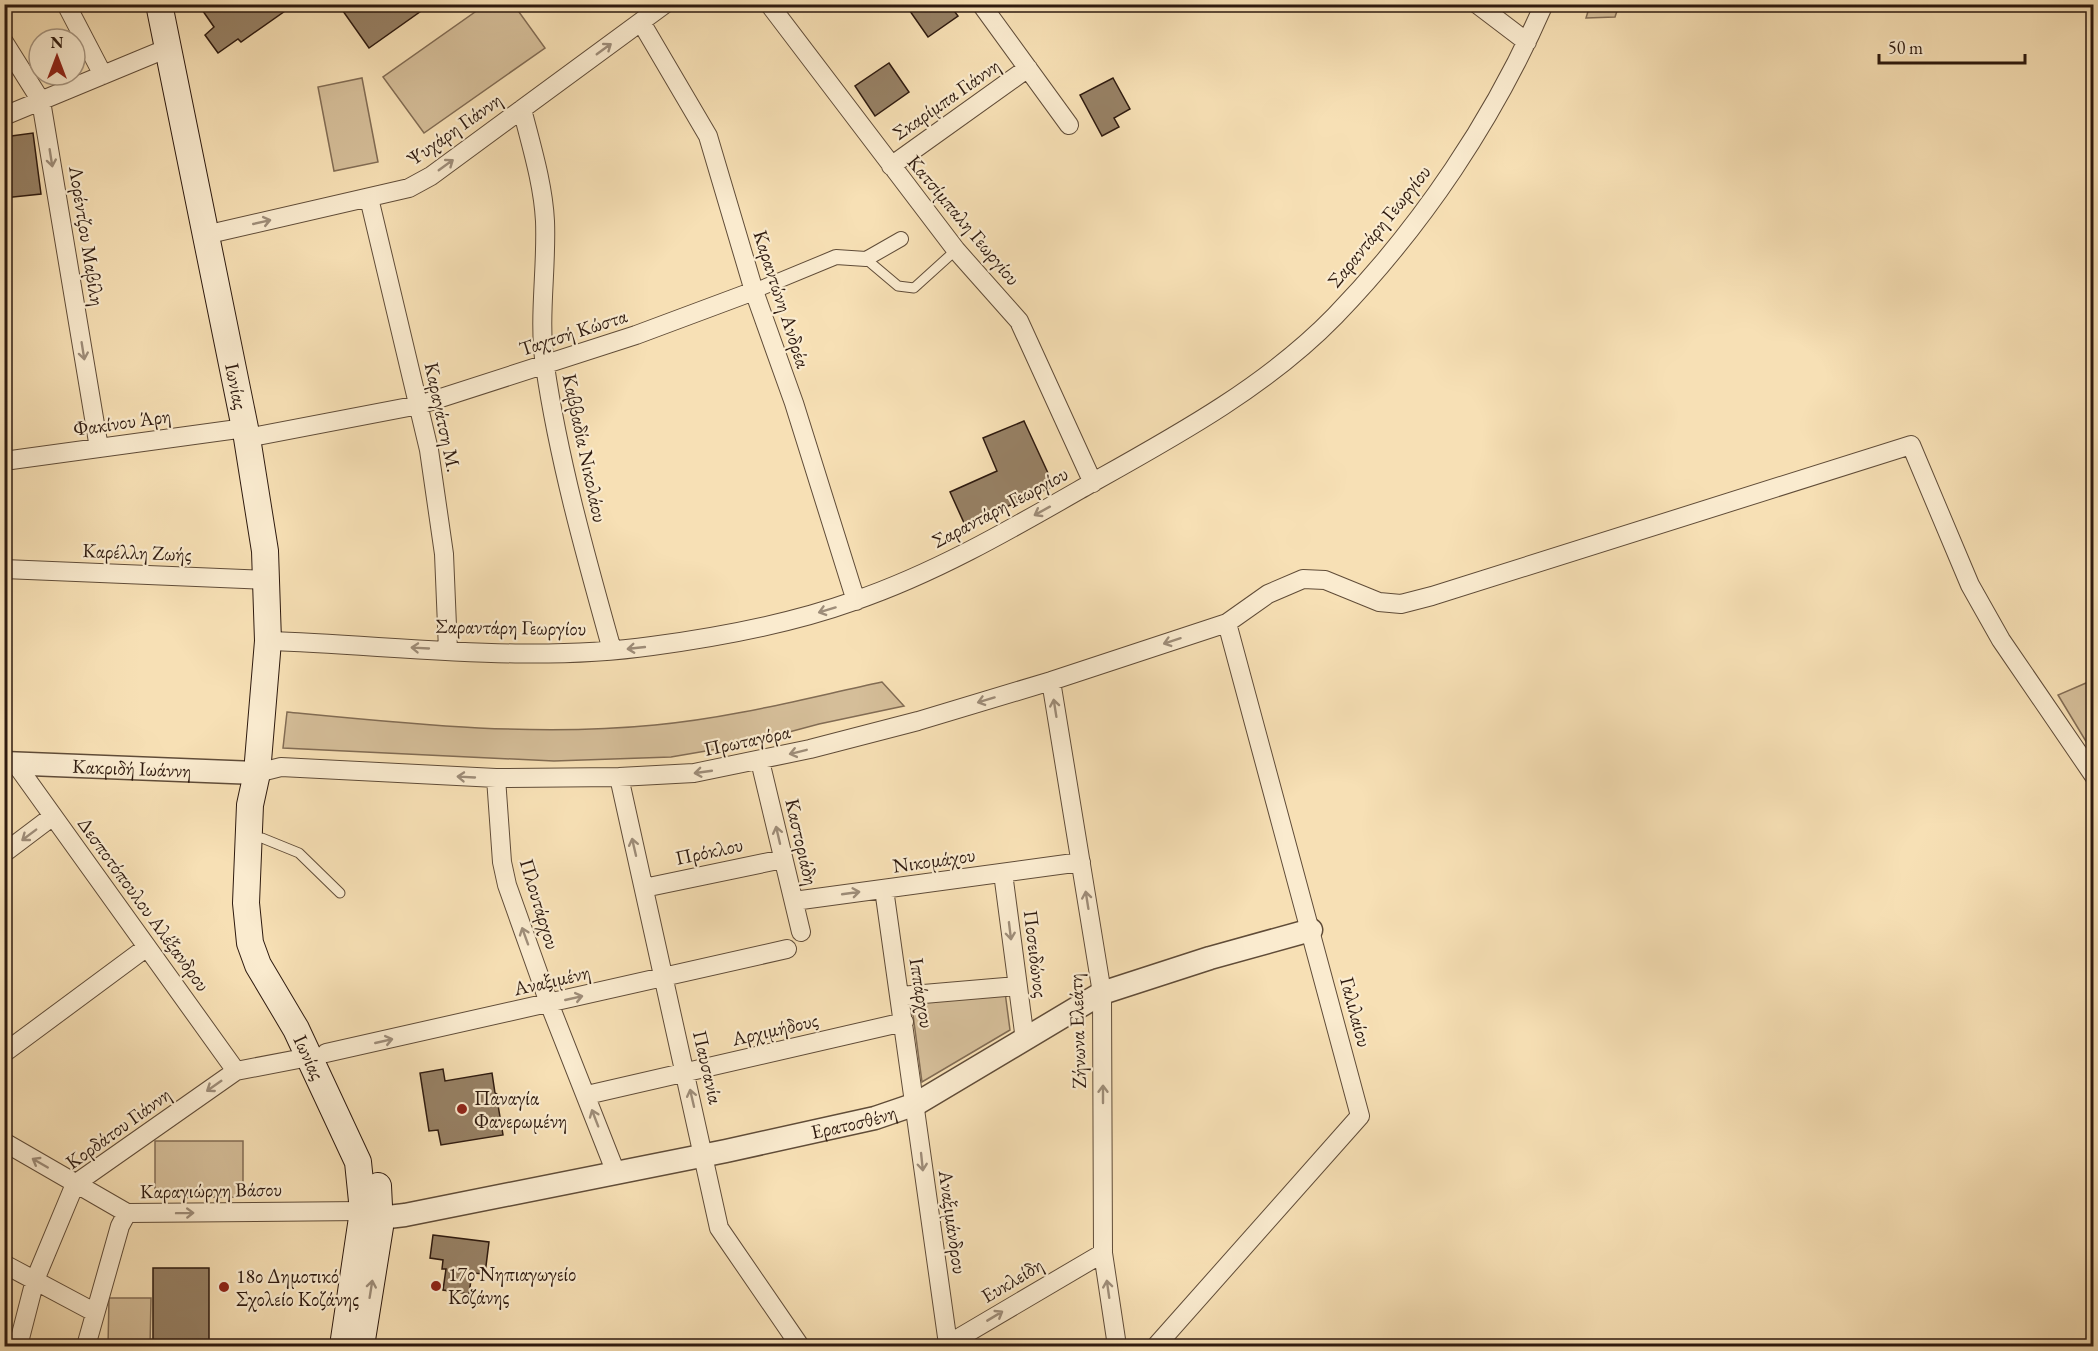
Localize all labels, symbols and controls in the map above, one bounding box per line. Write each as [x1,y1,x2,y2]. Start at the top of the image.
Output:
north arrow [27,27,87,87]
scale bar [1879,27,2024,65]
text: N [51,32,64,53]
text: 50 m [1888,36,1923,59]
one-way arrow [595,43,611,55]
street label: Σκαρίμπα Γιάννη [887,52,1005,146]
street label: Ψυχάρη Γιάννη [401,87,507,171]
one-way arrow [46,148,57,168]
street label: Κατσίμπαλη Γεωργίου [902,149,1026,291]
one-way arrow [438,158,454,171]
street label: Σαραντάρη Γεωργίου [1322,159,1436,293]
street label: Λορέντζου Μαβίλη [63,163,111,308]
one-way arrow [252,216,271,228]
street label: Καραντώνη Ανδρέα [747,227,817,372]
street label: Ταχτσή Κώστα [516,302,631,362]
one-way arrow [78,340,89,360]
street label: Καραγάτση Μ. [419,360,467,474]
street label: Ιωνίας [219,361,254,412]
street label: Καββαδία Νικολάου [557,371,613,525]
street label: Φακίνου Άρη [71,402,173,442]
street label: Σαραντάρη Γεωργίου [927,460,1073,554]
one-way arrow [1034,505,1051,517]
street label: Καρέλλη Ζωής [82,537,192,567]
one-way arrow [818,604,837,616]
street label: Σαραντάρη Γεωργίου [436,613,586,641]
one-way arrow [1163,636,1182,647]
one-way arrow [411,643,431,654]
one-way arrow [626,643,646,654]
one-way arrow [977,695,996,706]
one-way arrow [1050,698,1061,718]
street label: Πρωταγόρα [701,718,794,762]
one-way arrow [789,747,808,759]
street label: Κακριδή Ιωάννη [72,753,192,783]
one-way arrow [693,766,713,777]
one-way arrow [456,771,476,782]
street label: Καστοριάδη [779,796,825,888]
street label: Δεσποτόπουλου Αλέξανδρου [72,812,216,996]
one-way arrow [771,825,783,844]
one-way arrow [21,828,37,841]
street label: Πρόκλου [673,831,745,871]
one-way arrow [628,838,640,857]
street label: Νικομάχου [891,841,977,879]
street label: Πλουτάρχου [514,855,566,953]
one-way arrow [841,888,861,899]
one-way arrow [1081,891,1092,911]
street label: Ποσειδώνος [1018,909,1054,999]
one-way arrow [1005,921,1016,941]
one-way arrow [519,927,530,946]
street label: Ιππάρχου [904,956,940,1030]
street label: Αναξιμένη [510,959,593,1002]
street label: Ζήνωνα Ελεάτη [1062,973,1092,1089]
street label: Γαλιλαίου [1334,974,1378,1050]
one-way arrow [563,992,583,1003]
street label: Αρχιμήδους [728,1006,821,1052]
street label: Παυσανία [687,1028,729,1107]
street label: Ιωνίας [288,1031,331,1084]
one-way arrow [373,1035,393,1046]
one-way arrow [207,1080,223,1092]
street label: Κορδάτου Γιάννη [60,1081,176,1175]
one-way arrow [1097,1084,1108,1104]
place label: Παναγία Φανερωμένη [474,1085,567,1134]
one-way arrow [685,1089,697,1108]
street label: Ερατοσθένη [808,1099,900,1145]
marker: Παναγία Φανερωμένη [455,1102,469,1116]
one-way arrow [589,1109,600,1128]
one-way arrow [917,1152,928,1172]
one-way arrow [32,1157,49,1169]
street label: Αναξιμάνδρου [933,1167,973,1276]
street label: Καραγιώργη Βάσου [140,1176,282,1204]
one-way arrow [175,1207,195,1218]
street label: Ευκλείδη [976,1251,1048,1309]
place label: 17ο Νηπιαγωγείο Κοζάνης [448,1261,576,1310]
place label: 18ο Δημοτικό Σχολείο Κοζάνης [236,1263,359,1312]
one-way arrow [365,1279,376,1299]
marker: 17ο Νηπιαγωγείο Κοζάνης [429,1279,443,1293]
one-way arrow [1103,1279,1114,1299]
marker: 18ο Δημοτικό Σχολείο Κοζάνης [217,1280,231,1294]
one-way arrow [986,1310,1003,1322]

